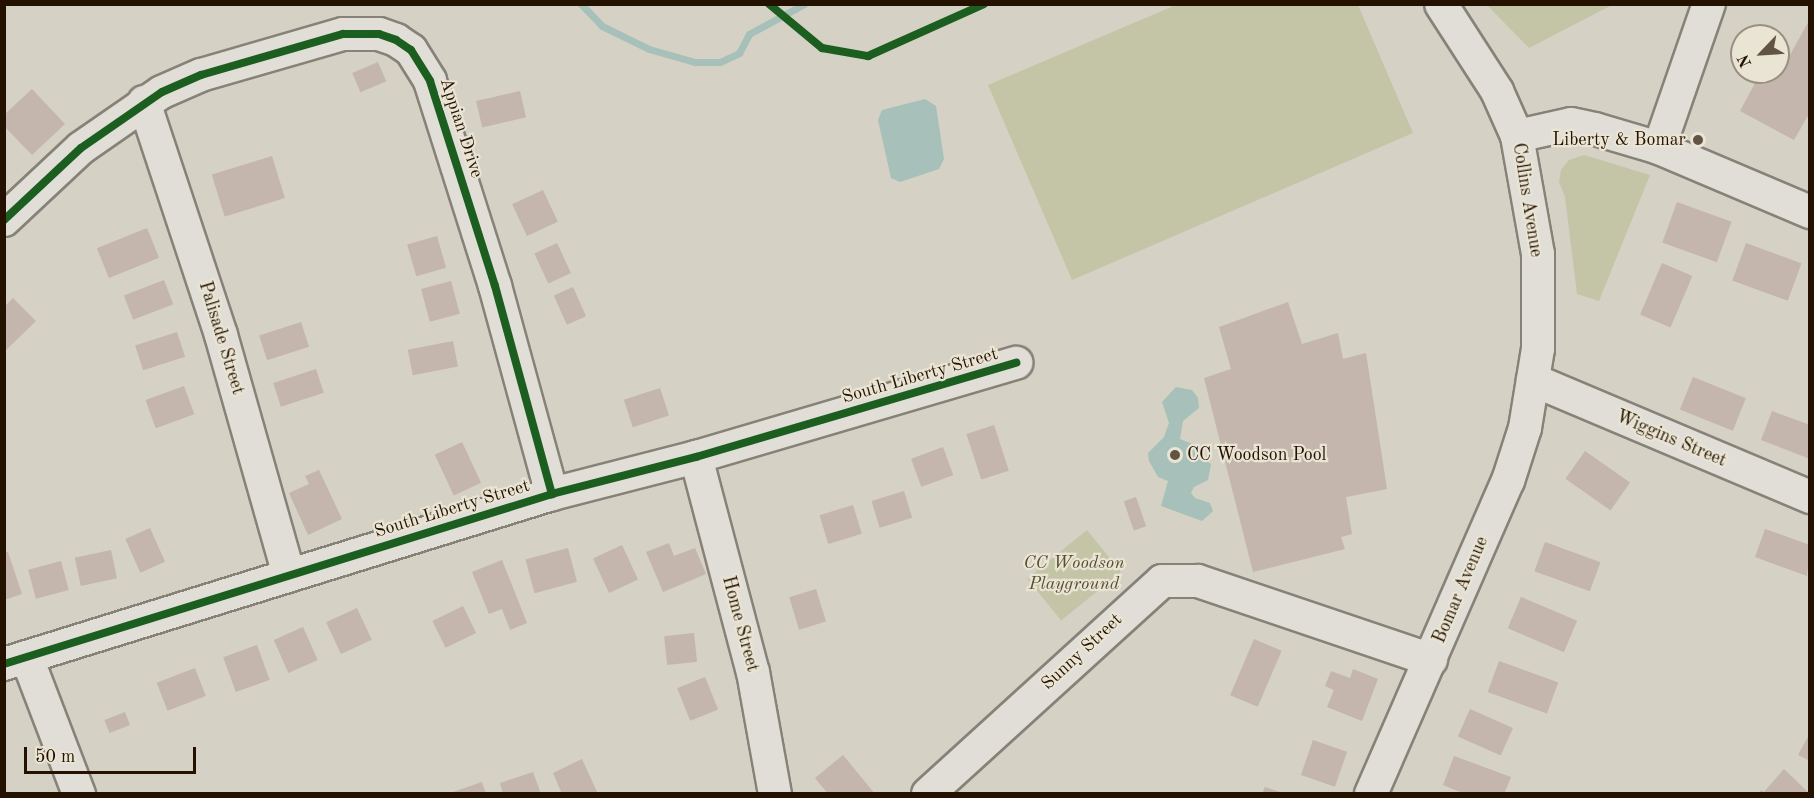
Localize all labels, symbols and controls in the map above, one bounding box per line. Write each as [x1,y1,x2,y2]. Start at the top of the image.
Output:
north arrow [1730,24,1790,84]
text: N [1736,52,1755,70]
street label: Appian Drive [435,75,487,181]
place label: Liberty & Bomar [1552,129,1686,151]
marker: Liberty & Bomar [1691,133,1705,147]
street label: Collins Avenue [1507,141,1547,259]
street label: Palisade Street [194,279,248,397]
street label: South Liberty Street [840,343,1000,409]
street label: Wiggins Street [1613,406,1729,472]
place label: CC Woodson Pool [1187,444,1326,466]
marker: CC Woodson Pool [1168,448,1182,462]
street label: South Liberty Street [372,475,532,543]
street label: Bomar Avenue [1429,533,1493,647]
park label: CC Woodson Playground [1024,553,1124,596]
street label: Home Street [717,574,763,674]
street label: Sunny Street [1037,609,1127,695]
scale bar [27,735,200,773]
text: 50 m [35,748,75,766]

